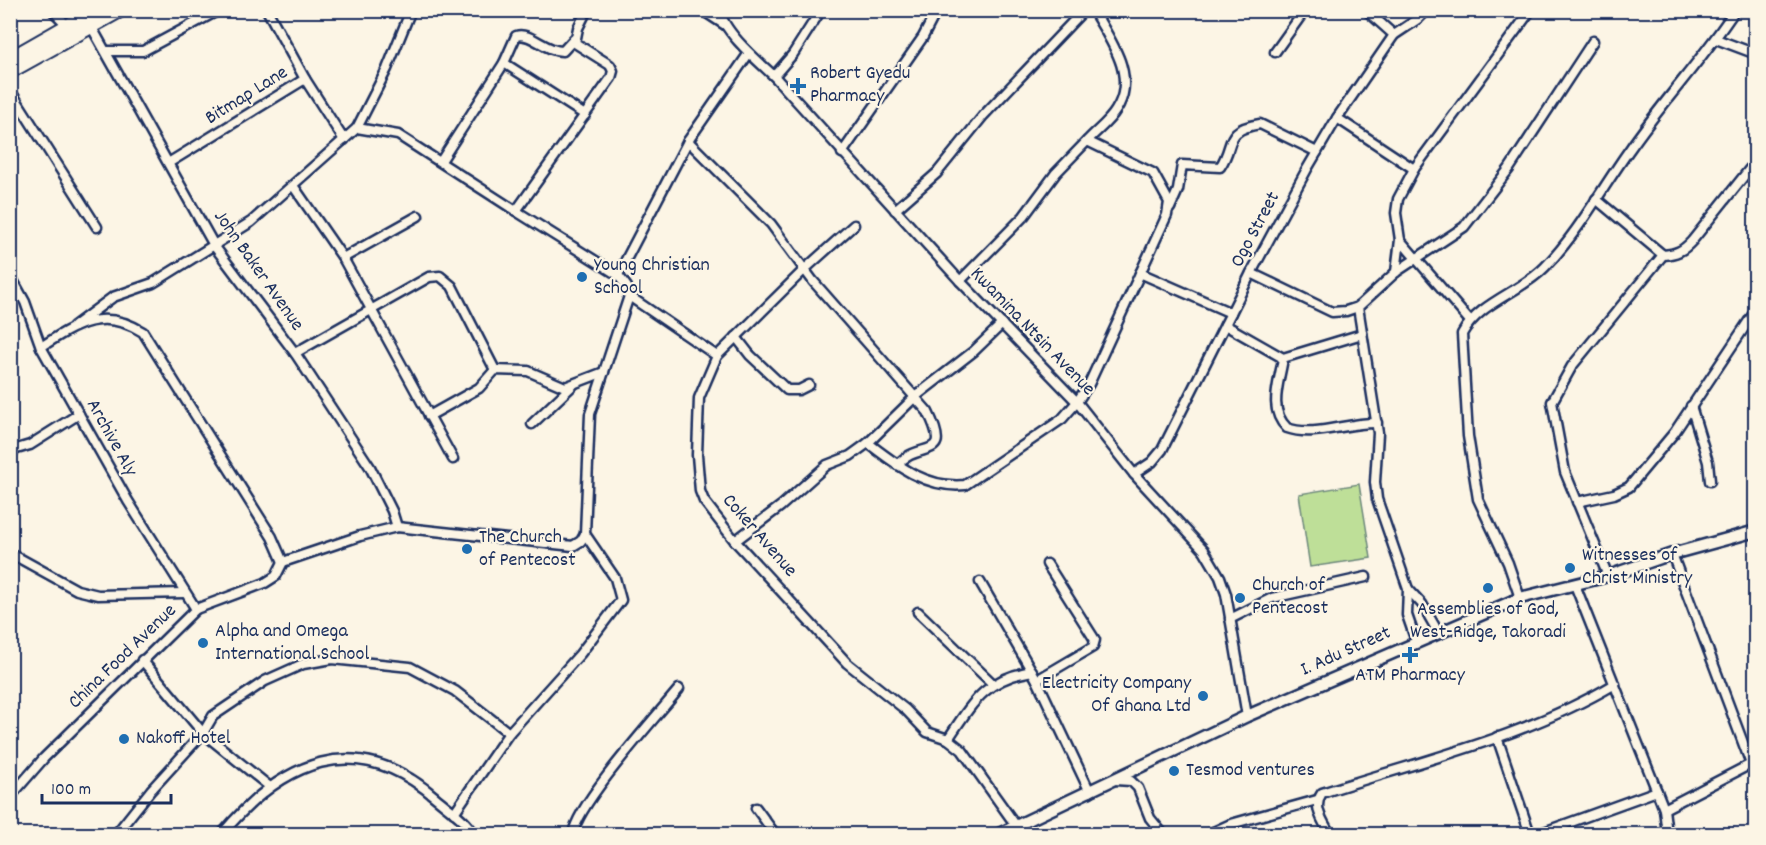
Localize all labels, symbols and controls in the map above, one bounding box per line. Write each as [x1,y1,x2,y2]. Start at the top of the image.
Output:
street label: Bitmap Lane [200,59,294,133]
place label: Robert Gyedu Pharmacy [810,60,910,111]
marker: Robert Gyedu Pharmacy [791,79,805,93]
street label: Ogo Street [1224,187,1288,273]
street label: John Baker Avenue [206,205,310,337]
place label: Young Christian School [594,252,710,303]
street label: Kwamina Ntsin Avenue [963,261,1101,403]
marker: Young Christian School [575,270,589,284]
street label: Archive Aly [78,394,144,483]
street label: Coker Avenue [715,488,803,584]
place label: The Church of Pentecost [479,524,576,575]
marker: The Church of Pentecost [460,542,474,556]
place label: Witnesses of Christ Ministry [1582,542,1693,593]
marker: Witnesses of Christ Ministry [1563,561,1577,575]
place label: Church of Pentecost [1252,572,1328,623]
marker: Assemblies of God, West-Ridge, Takoradi [1481,581,1495,595]
marker: Church of Pentecost [1233,591,1247,605]
place label: Assemblies of God, West-Ridge, Takoradi [1410,596,1566,647]
street label: China Food Avenue [62,598,184,716]
place label: Alpha and Omega International School [215,618,369,669]
street label: I. Adu Street [1296,620,1396,684]
marker: Alpha and Omega International School [196,636,210,650]
marker: ATM Pharmacy [1403,648,1417,662]
place label: ATM Pharmacy [1355,662,1466,690]
place label: Electricity Company Of Ghana Ltd [1042,670,1192,721]
marker: Electricity Company Of Ghana Ltd [1196,689,1210,703]
place label: Nakoff Hotel [136,725,231,753]
marker: Nakoff Hotel [117,732,131,746]
place label: Tesmod ventures [1186,757,1315,785]
marker: Tesmod ventures [1167,764,1181,778]
scale bar [42,767,171,805]
text: 100 m [51,778,91,803]

